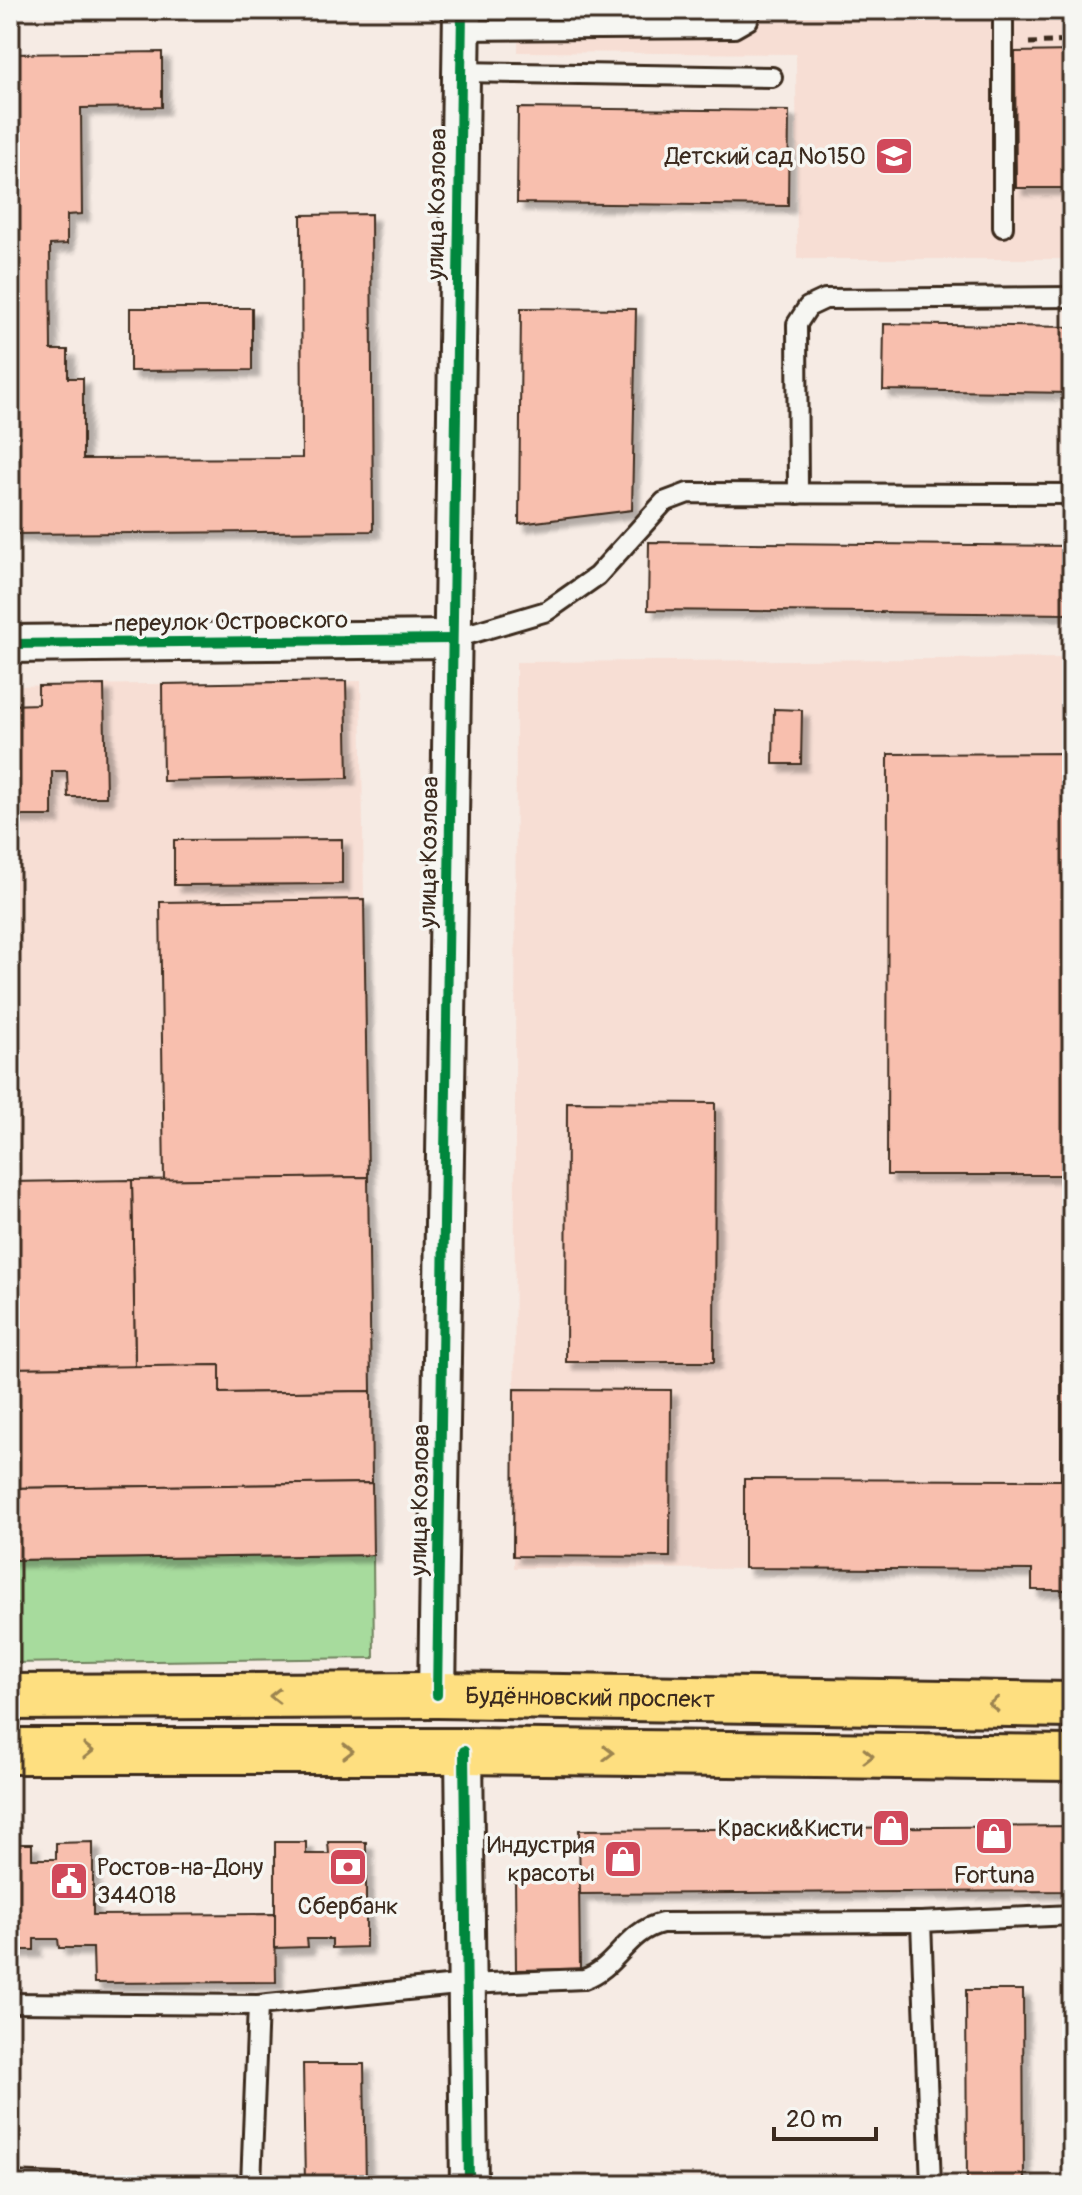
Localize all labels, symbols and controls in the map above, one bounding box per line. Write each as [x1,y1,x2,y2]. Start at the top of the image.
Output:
street label: улица Козлова [421,128,453,281]
school or university icon: Детский сад №150 [873,135,915,177]
place label: Детский сад №150 [664,142,866,171]
street label: переулок Островского [114,605,348,639]
street label: улица Козлова [413,776,445,929]
street label: улица Козлова [404,1424,436,1577]
street label: Будённовский проспект [465,1681,715,1714]
one-way arrow [268,1687,281,1705]
one-way arrow [987,1695,1000,1713]
one-way arrow [82,1742,95,1760]
one-way arrow [342,1742,355,1760]
one-way arrow [602,1744,615,1762]
one-way arrow [862,1747,875,1764]
shop icon: Краски&Кисти [870,1807,912,1849]
place label: Краски&Кисти [718,1814,863,1843]
shop icon: Fortuna [973,1815,1015,1857]
place label: Индустрия красоты [487,1831,595,1888]
shop icon: Индустрия красоты [602,1838,644,1880]
bank icon: Сбербанк [327,1846,369,1888]
place label: Ростов-на-Дону 344018 [97,1853,263,1910]
public building icon: Ростов-на-Дону 344018 [48,1860,90,1902]
place label: Fortuna [953,1861,1035,1890]
place label: Сбербанк [297,1892,399,1921]
scale bar [774,2091,876,2141]
text: 20 m [786,2105,842,2134]

